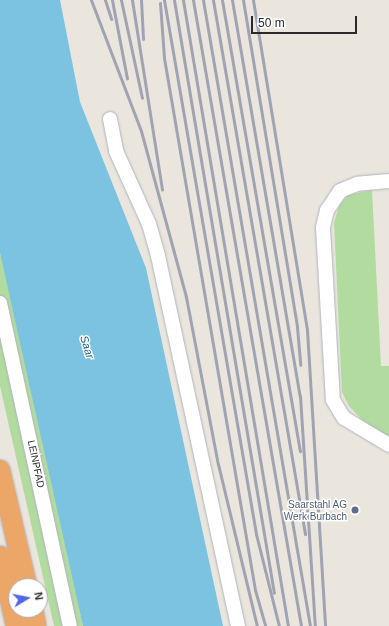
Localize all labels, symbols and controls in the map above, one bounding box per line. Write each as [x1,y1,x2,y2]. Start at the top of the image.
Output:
scale bar [253,8,359,34]
text: 50 m [258,16,285,30]
water label: Saar [77,334,97,360]
street label: LEINPFAD [25,439,47,489]
place label: Saarstahl AG Werk Burbach [284,498,347,522]
marker: Saarstahl AG Werk Burbach [350,505,360,515]
north arrow [8,578,48,618]
text: N [32,591,45,601]

